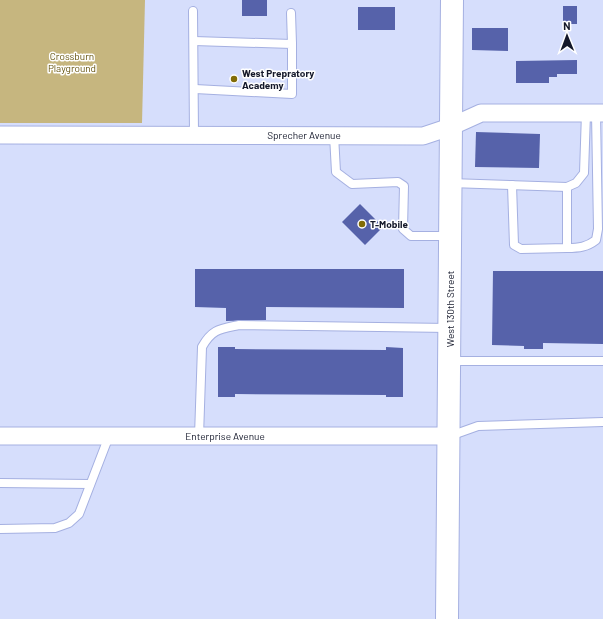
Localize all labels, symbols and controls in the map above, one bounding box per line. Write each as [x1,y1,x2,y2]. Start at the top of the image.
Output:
north arrow [547,16,587,56]
text: N [563,19,571,32]
park label: Crossburn Playground [48,50,96,74]
place label: West Prepratory Academy [242,67,314,91]
marker: West Prepratory Academy [229,74,239,84]
street label: Sprecher Avenue [267,129,341,141]
place label: T-Mobile [370,218,408,230]
marker: T-Mobile [357,219,367,229]
street label: West 130th Street [444,270,456,347]
street label: Enterprise Avenue [185,430,265,442]

